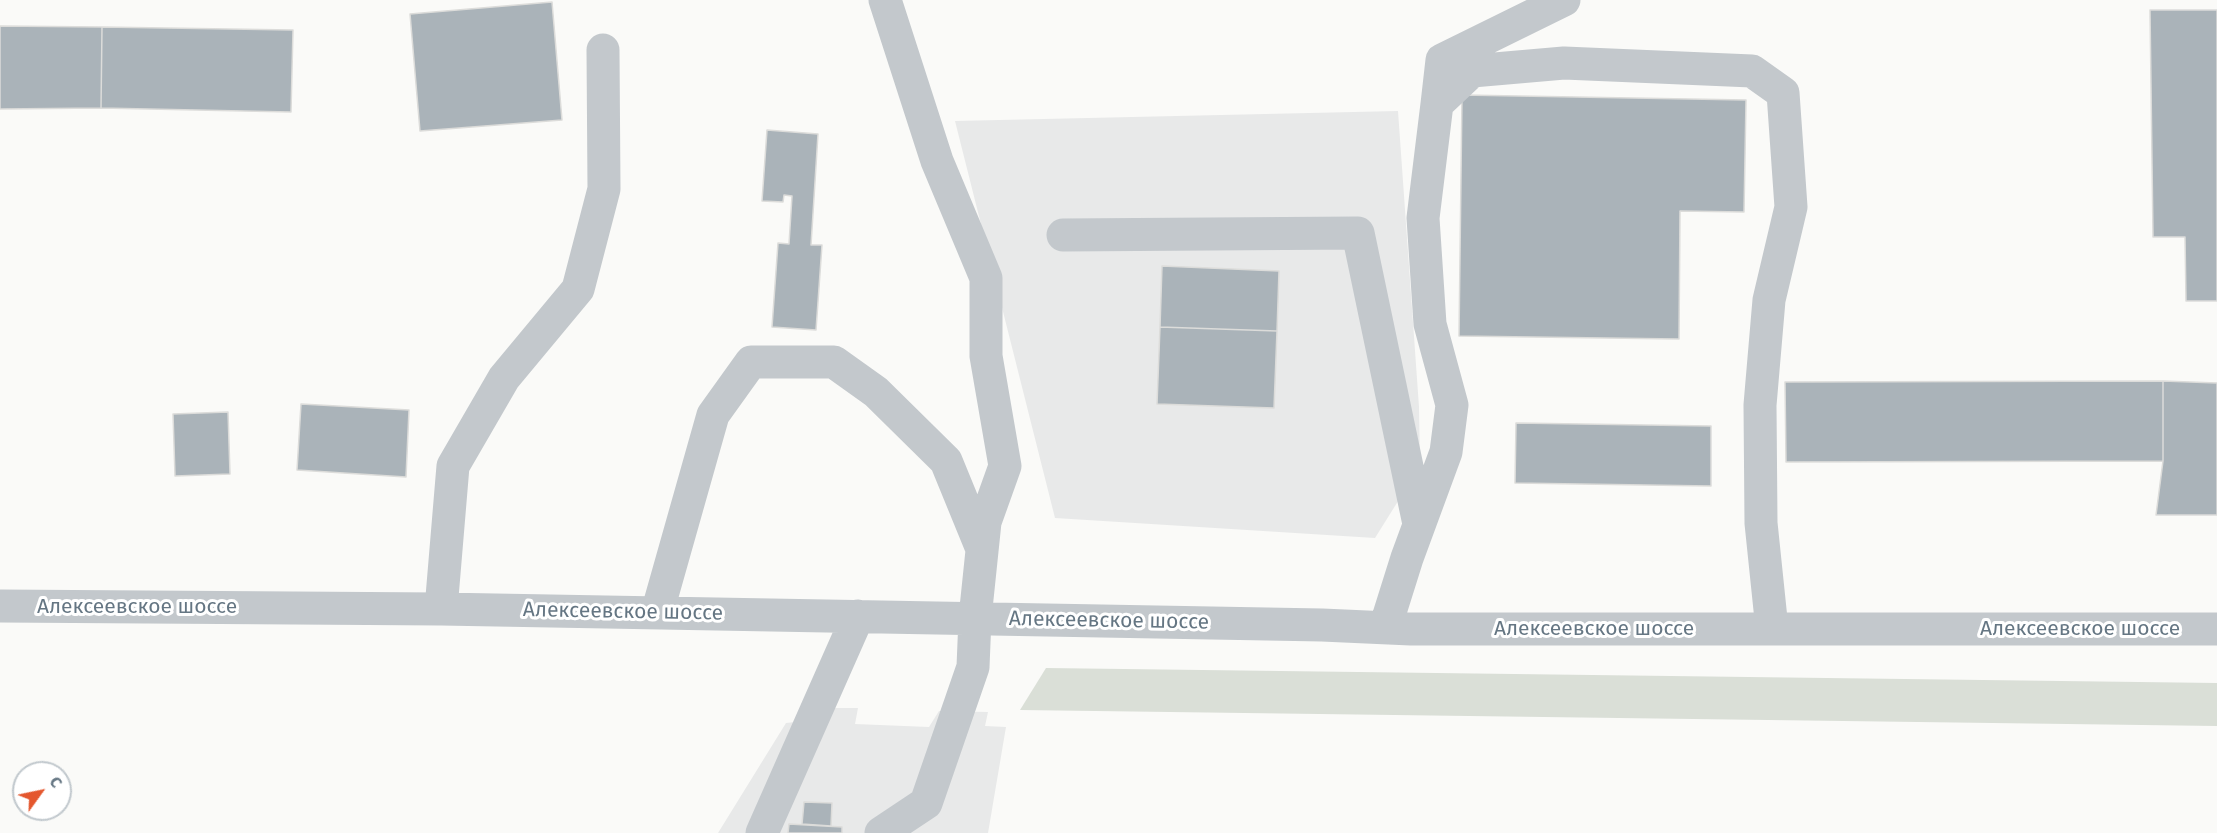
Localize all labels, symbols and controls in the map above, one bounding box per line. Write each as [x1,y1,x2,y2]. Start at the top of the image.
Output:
street label: Алексеевское шоссе [37,594,237,620]
street label: Алексеевское шоссе [523,598,723,626]
street label: Алексеевское шоссе [1009,607,1209,635]
street label: Алексеевское шоссе [1494,616,1694,642]
street label: Алексеевское шоссе [1980,616,2180,642]
north arrow [12,761,72,821]
text: С [45,773,66,791]

